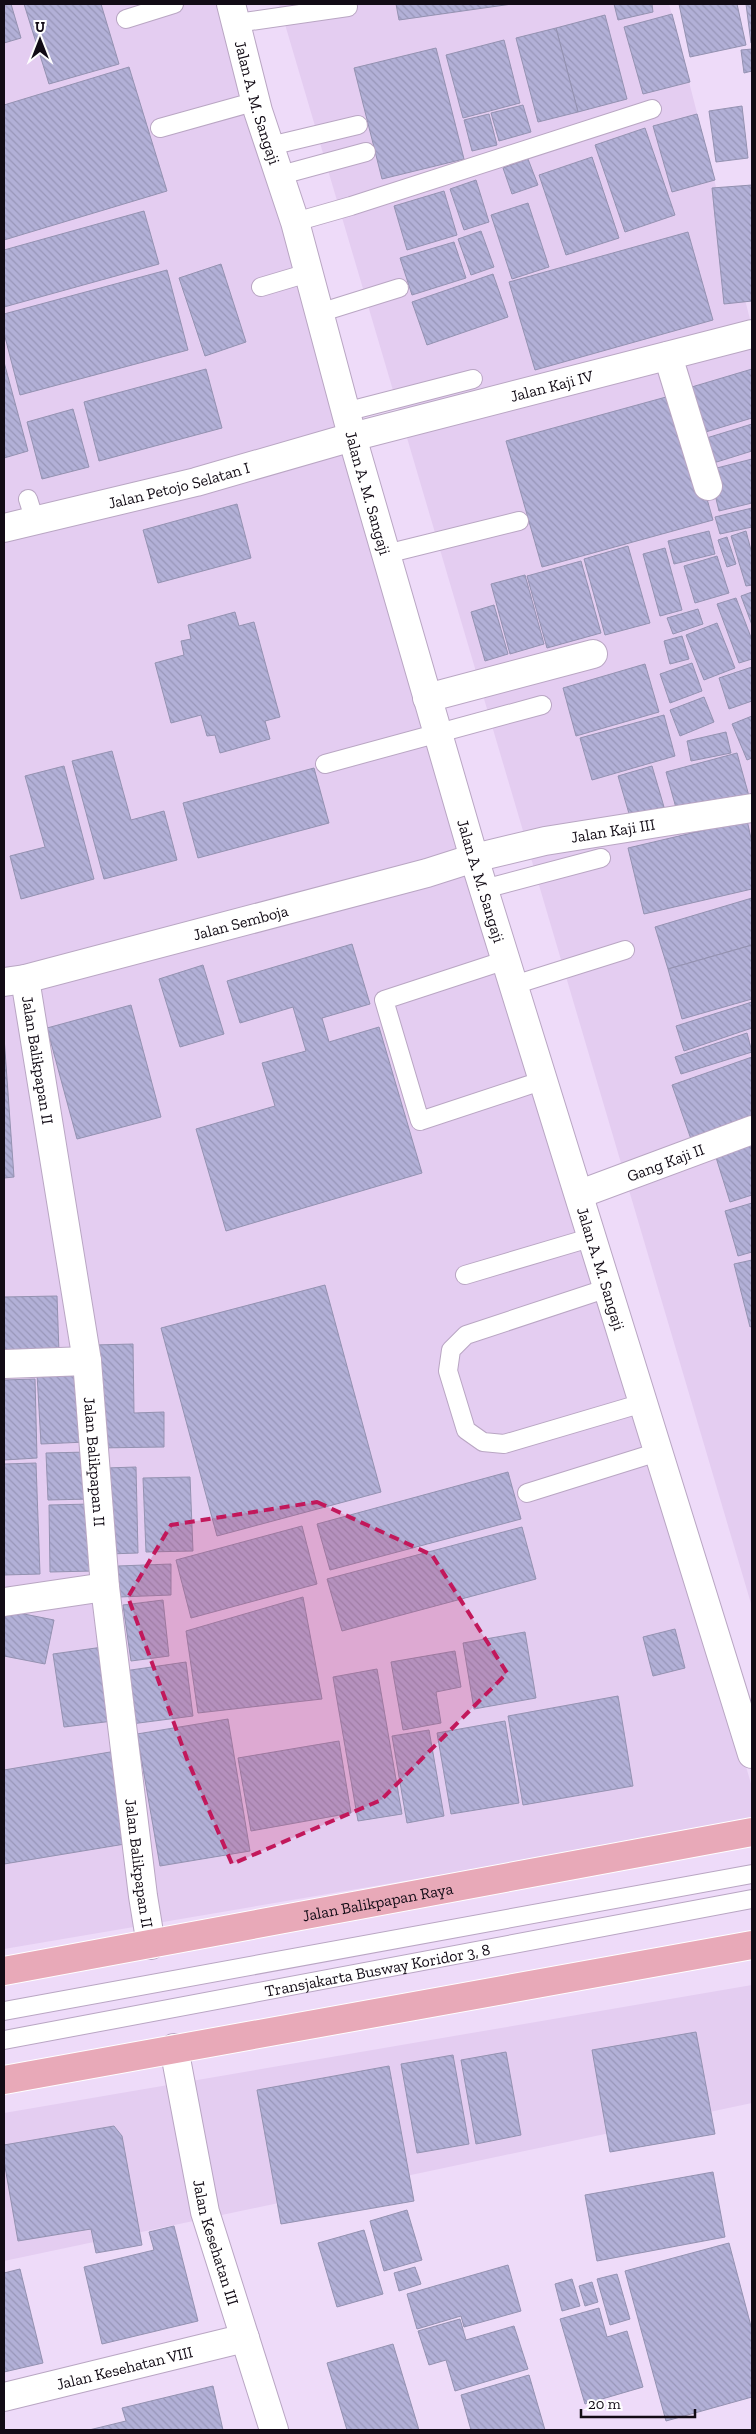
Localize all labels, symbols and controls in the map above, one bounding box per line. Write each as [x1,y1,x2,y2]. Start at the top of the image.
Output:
north arrow [15,15,65,65]
text: U [35,19,45,36]
street label: Jalan A. M. Sangaji [231,39,284,167]
street label: Jalan Kaji IV [508,366,596,406]
street label: Jalan A. M. Sangaji [341,429,395,558]
street label: Jalan Petojo Selatan I [106,458,252,513]
street label: Jalan Kaji III [569,815,656,847]
street label: Jalan A. M. Sangaji [453,817,509,945]
street label: Jalan Semboja [191,901,291,944]
street label: Jalan Balikpapan II [18,994,57,1126]
street label: Gang Kaji II [624,1140,707,1186]
street label: Jalan A. M. Sangaji [573,1205,629,1333]
street label: Jalan Balikpapan II [80,1396,109,1527]
street label: Jalan Balikpapan II [121,1798,157,1929]
street label: Jalan Balikpapan Raya [301,1879,455,1925]
street label: Transjakarta Busway Koridor 3, 8 [263,1940,492,2001]
street label: Jalan Kesehatan III [189,2178,243,2308]
street label: Jalan Kesehatan VIII [54,2342,195,2394]
scale bar [581,2386,695,2418]
text: 20 m [588,2395,621,2413]

